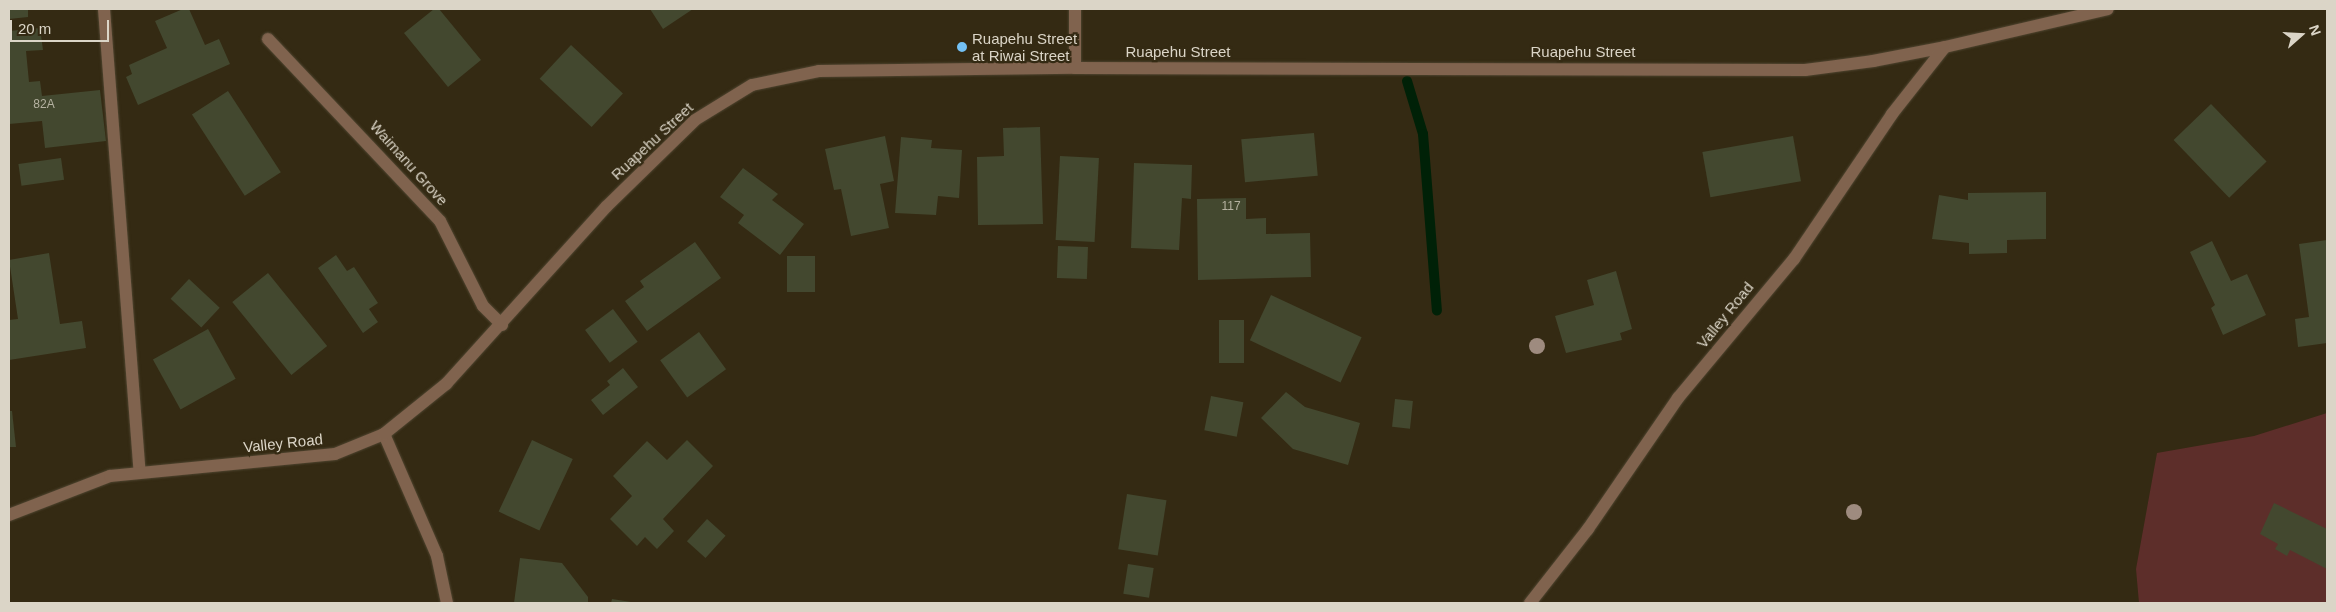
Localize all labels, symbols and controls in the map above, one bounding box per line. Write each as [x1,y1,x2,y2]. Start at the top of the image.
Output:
scale bar [12,10,111,42]
north arrow [2276,10,2326,60]
text: 20 m [18,20,51,37]
text: N [2306,23,2324,38]
place label: Ruapehu Street at Riwai Street [972,29,1077,64]
marker: Ruapehu Street at Riwai Street [956,41,968,53]
street label: Ruapehu Street [1125,43,1231,61]
street label: Ruapehu Street [1530,43,1636,61]
house number: 82A [33,98,55,112]
street label: Ruapehu Street [607,99,697,183]
street label: Waimanu Grove [366,117,452,209]
house number: 117 [1221,200,1241,214]
street label: Valley Road [1693,278,1757,352]
street label: Valley Road [242,430,324,456]

